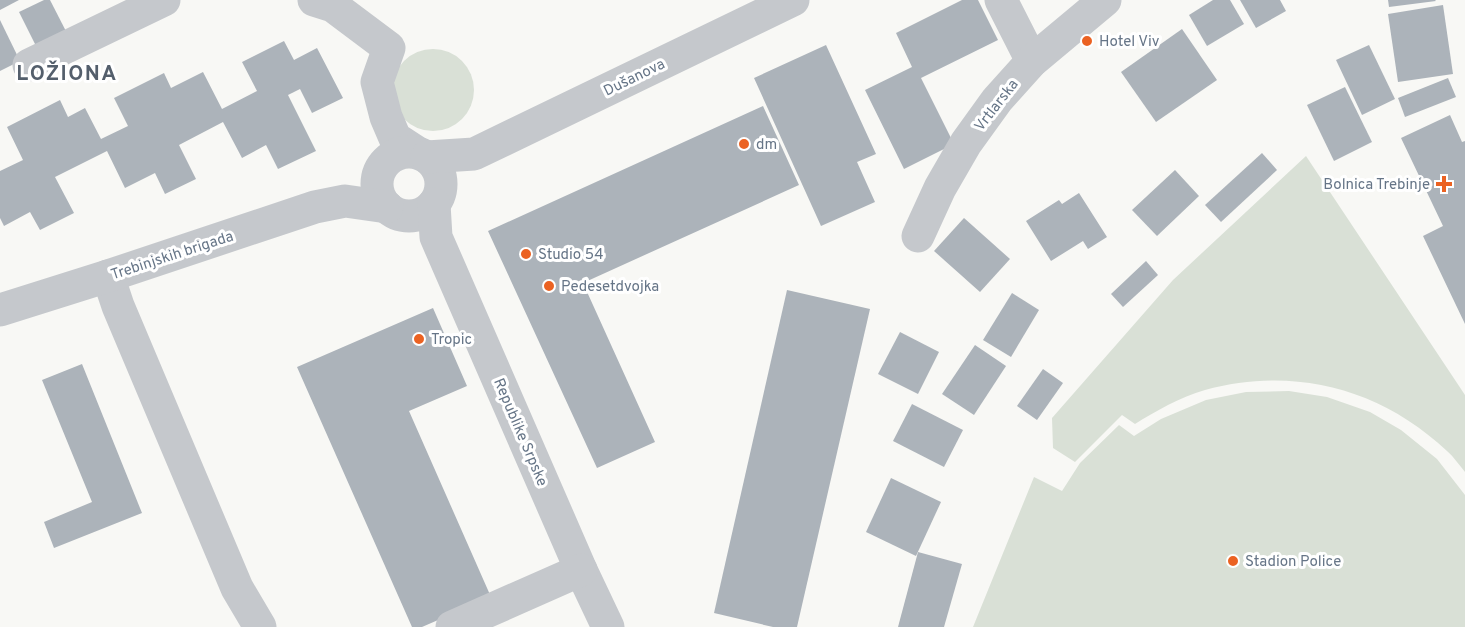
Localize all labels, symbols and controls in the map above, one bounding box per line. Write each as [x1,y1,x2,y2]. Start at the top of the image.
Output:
place label: Hotel Viv [1099,33,1160,52]
marker: Hotel Viv [1080,34,1094,48]
street label: Dušanova [601,55,668,101]
district label: LOŽIONA [16,60,118,88]
street label: Vrtlarska [971,76,1023,136]
place label: dm [756,136,777,155]
marker: dm [737,137,751,151]
marker: Bolnica Trebinje [1435,175,1453,193]
place label: Bolnica Trebinje [1323,176,1430,195]
street label: Trebinjskih brigada [109,228,236,285]
place label: Studio 54 [538,246,604,265]
marker: Studio 54 [519,247,533,261]
place label: Pedesetdvojka [561,278,659,297]
marker: Pedesetdvojka [542,279,556,293]
place label: Tropic [431,331,472,350]
marker: Tropic [412,332,426,346]
street label: Republike Srpske [488,376,551,490]
place label: Stadion Police [1245,553,1341,572]
marker: Stadion Police [1226,554,1240,568]

